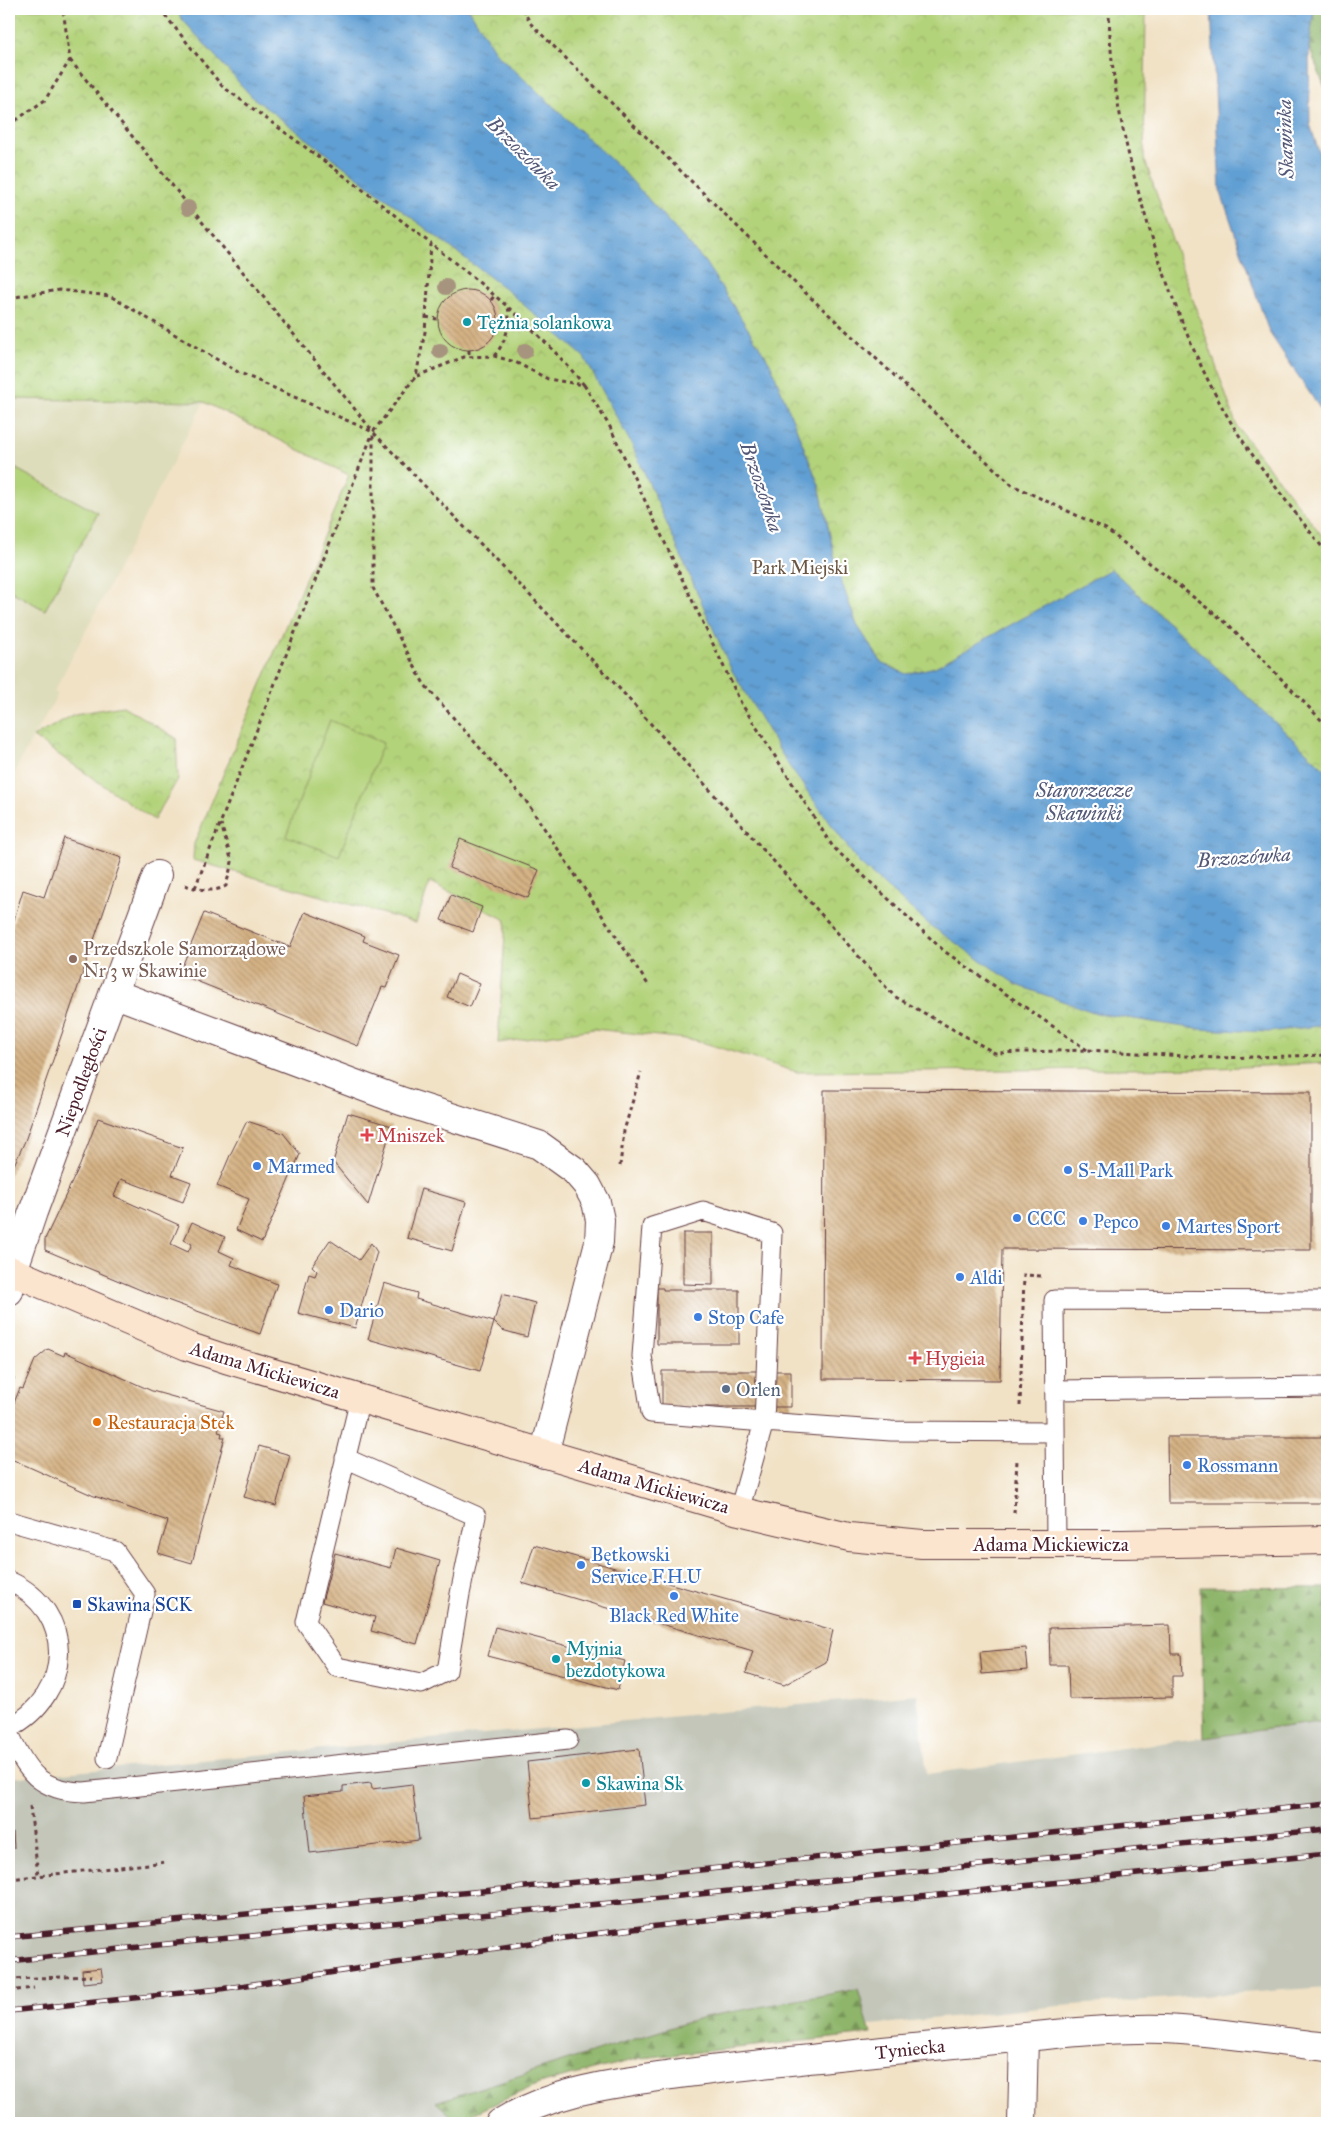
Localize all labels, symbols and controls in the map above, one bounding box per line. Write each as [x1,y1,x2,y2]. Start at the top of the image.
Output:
water label: Skawinka [1272,99,1298,180]
water label: Brzozówka [482,111,566,195]
place label: Tężnia solankowa [477,311,612,334]
marker: Tężnia solankowa [461,316,473,328]
water label: Brzozówka [735,438,789,535]
park label: Park Miejski [752,556,848,579]
water label: Starorzecze Skawinki [1035,778,1133,825]
water label: Brzozówka [1195,842,1292,872]
place label: Przedszkole Samorządowe Nr 3 w Skawinie [83,937,286,982]
marker: Przedszkole Samorządowe Nr 3 w Skawinie [67,953,79,965]
street label: Niepodległości [51,1024,112,1140]
place label: Mniszek [377,1124,445,1147]
marker: Mniszek [361,1129,373,1141]
place label: Marmed [267,1155,336,1178]
place label: S-Mall Park [1078,1159,1173,1182]
marker: Marmed [251,1160,263,1172]
marker: S-Mall Park [1062,1164,1074,1176]
place label: CCC [1027,1207,1066,1230]
place label: Pepco [1093,1210,1139,1233]
marker: CCC [1011,1212,1023,1224]
marker: Pepco [1077,1215,1089,1227]
place label: Martes Sport [1176,1215,1281,1238]
marker: Martes Sport [1160,1220,1172,1232]
place label: Aldi [969,1266,1003,1289]
marker: Aldi [954,1271,966,1283]
place label: Dario [339,1299,384,1322]
marker: Dario [323,1304,335,1316]
place label: Stop Cafe [708,1306,784,1329]
marker: Stop Cafe [692,1311,704,1323]
street label: Adama Mickiewicza [186,1336,344,1404]
place label: Hygieia [925,1347,986,1371]
marker: Hygieia [909,1352,921,1364]
place label: Orlen [736,1378,781,1401]
marker: Orlen [720,1383,732,1395]
place label: Restauracja Stek [107,1411,234,1434]
marker: Restauracja Stek [91,1416,103,1428]
street label: Adama Mickiewicza [575,1453,733,1519]
place label: Rossmann [1197,1454,1278,1477]
marker: Rossmann [1181,1459,1193,1471]
street label: Adama Mickiewicza [972,1533,1130,1556]
place label: Bętkowski Service F.H.U [591,1543,701,1588]
marker: Bętkowski Service F.H.U [575,1559,587,1571]
marker: Black Red White [668,1590,680,1602]
place label: Skawina SCK [87,1593,193,1616]
marker: Skawina SCK [71,1598,83,1610]
place label: Black Red White [609,1604,739,1627]
place label: Myjnia bezdotykowa [566,1637,666,1682]
marker: Myjnia bezdotykowa [550,1653,562,1665]
place label: Skawina Sk [596,1772,684,1795]
marker: Skawina Sk [580,1777,592,1789]
street label: Tyniecka [874,2034,947,2064]

